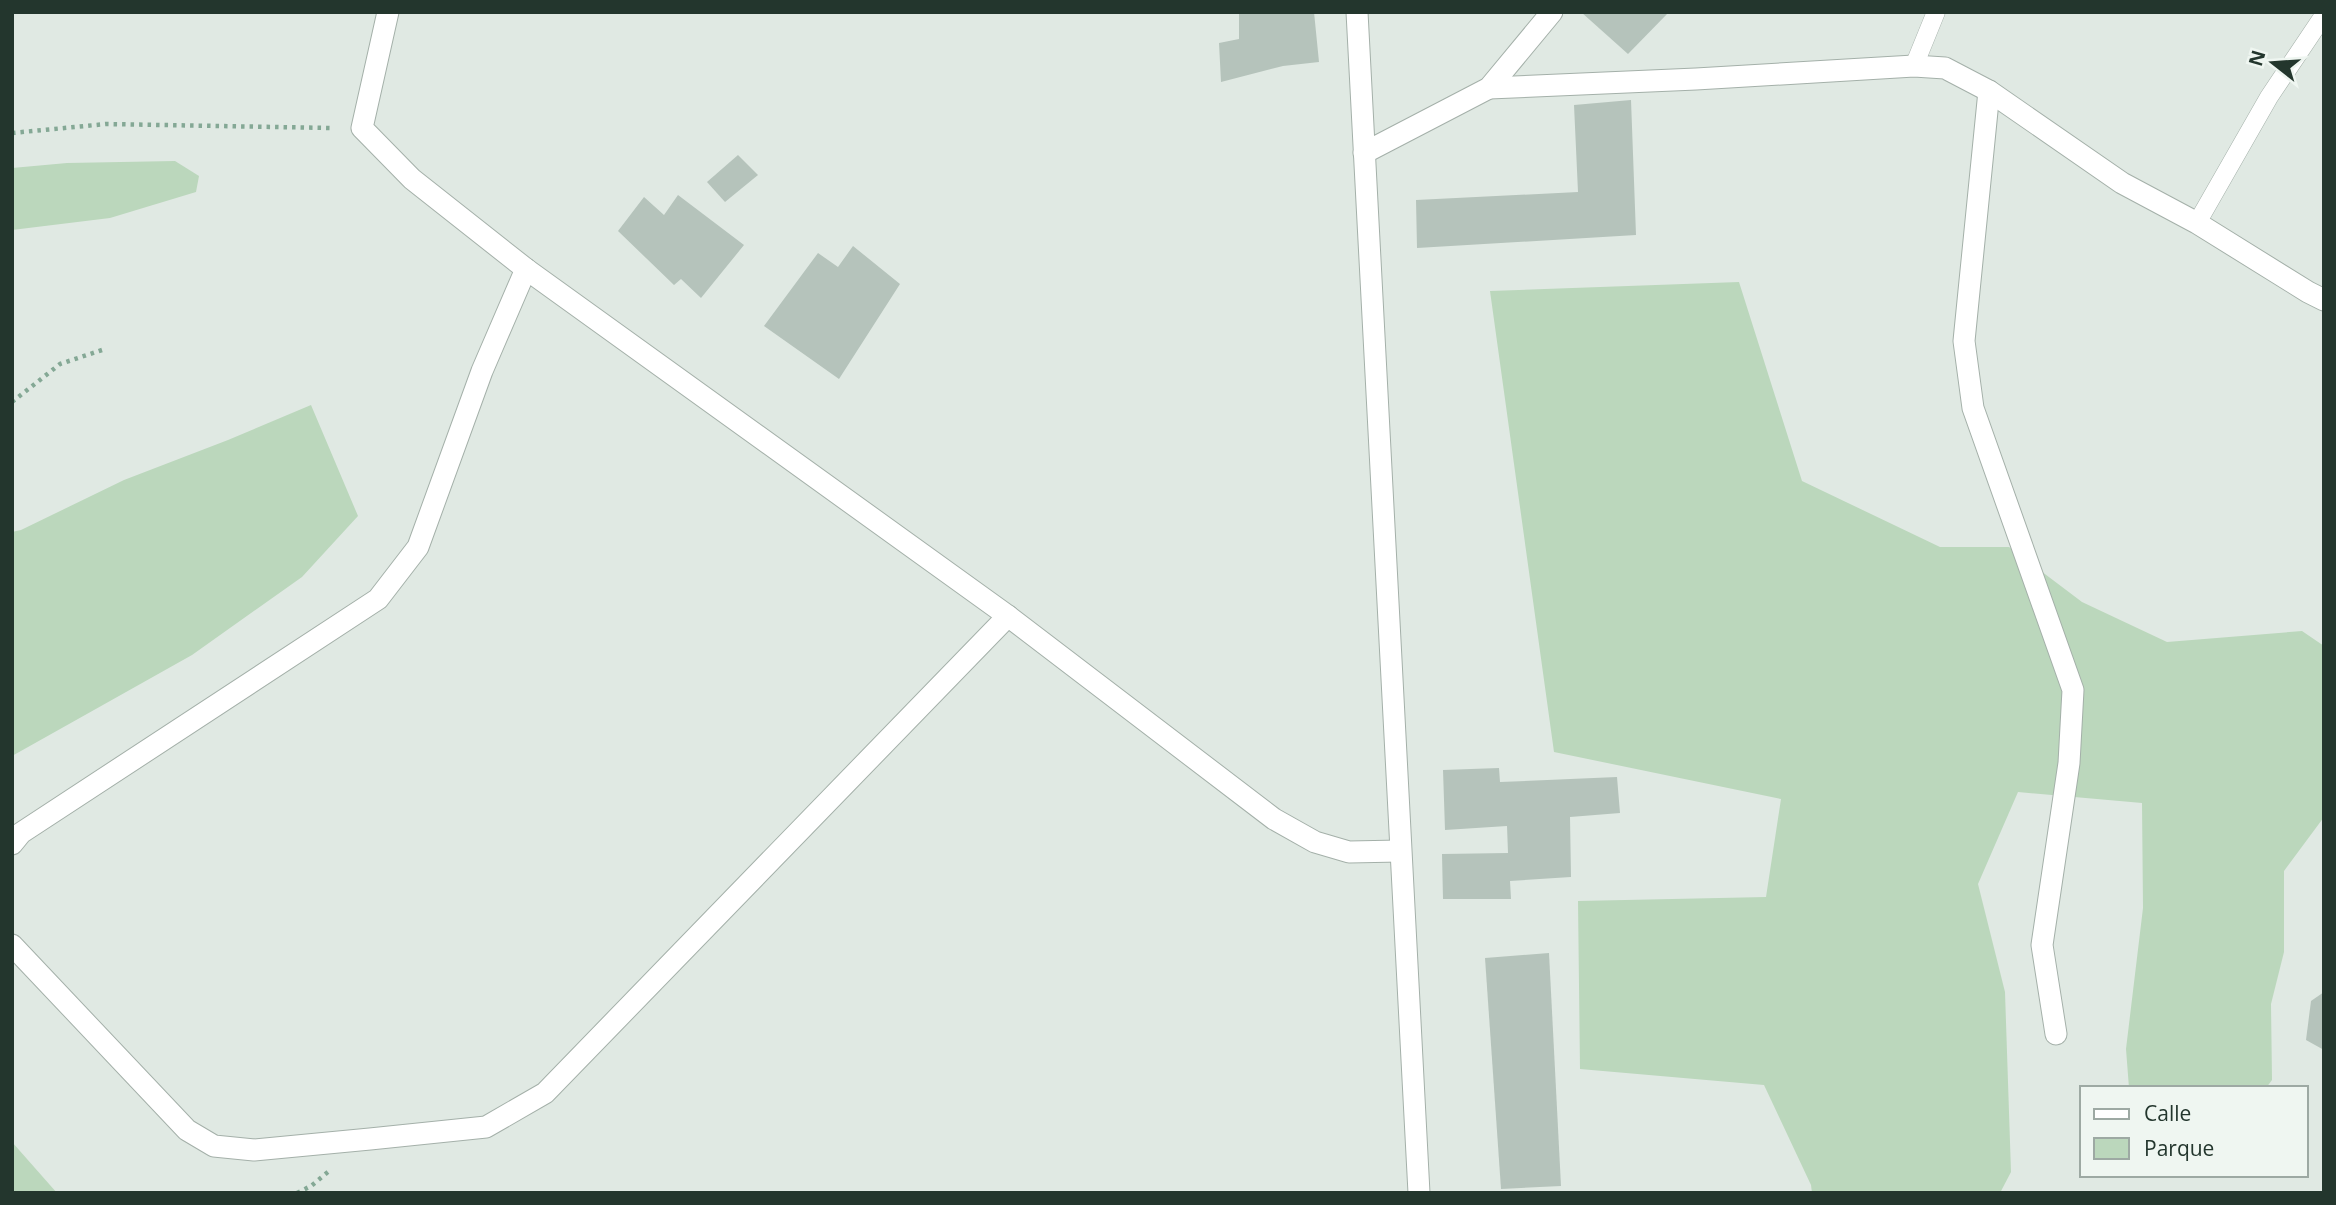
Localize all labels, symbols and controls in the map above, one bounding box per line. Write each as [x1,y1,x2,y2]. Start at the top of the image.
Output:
north arrow [2238,28,2308,98]
text: N [2242,47,2271,69]
legend [2080,1086,2308,1177]
text: Calle [2144,1099,2191,1127]
text: Parque [2144,1134,2214,1162]

